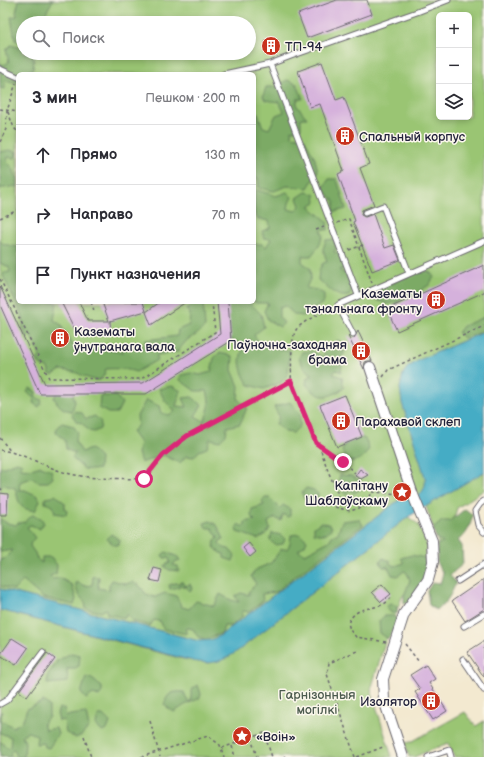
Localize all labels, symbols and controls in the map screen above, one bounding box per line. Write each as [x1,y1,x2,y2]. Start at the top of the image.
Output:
map controls [436,12,472,120]
button: + [436,12,472,48]
search box [16,16,256,60]
icon: search [30,27,52,49]
text: Поиск [62,29,105,48]
building icon: ТП-94 [260,35,282,57]
place label: ТП-94 [285,39,323,55]
button: − [436,48,472,84]
button: layers [436,84,472,120]
text: 3 мин [32,88,77,108]
text: Пешком · 200 m [145,90,240,106]
building icon: Спальный корпус [334,125,356,147]
place label: Спальный корпус [359,129,466,145]
icon: ahead [32,144,54,166]
text: Прямо [70,145,117,164]
text: 130 m [205,147,240,163]
icon: right [32,204,54,226]
text: Направо [70,205,133,224]
text: 70 m [212,207,240,223]
icon: arrive [32,264,54,286]
text: Пункт назначения [70,265,201,284]
place label: Казематы тэнальнага фронту [305,286,422,317]
building icon: Казематы тэнальнага фронту [425,289,447,311]
place label: Казематы ўнутранага вала [74,324,175,355]
building icon: Казематы ўнутранага вала [49,327,71,349]
place label: Паўночна-заходняя брама [227,337,347,368]
building icon: Паўночна-заходняя брама [350,340,372,362]
building icon: Парахавой склеп [330,410,352,432]
place label: Парахавой склеп [355,414,461,430]
route end [334,453,352,471]
route start [135,470,153,488]
place label: Капітану Шаблоўскаму [305,478,388,509]
place icon: Капітану Шаблоўскаму [391,481,413,503]
park label: Гарнізонныя могілкі [278,687,356,718]
building icon: Изолятор [420,690,442,712]
place label: Изолятор [360,694,418,710]
place icon: «Воін» [231,725,253,747]
place label: «Воін» [256,729,296,745]

